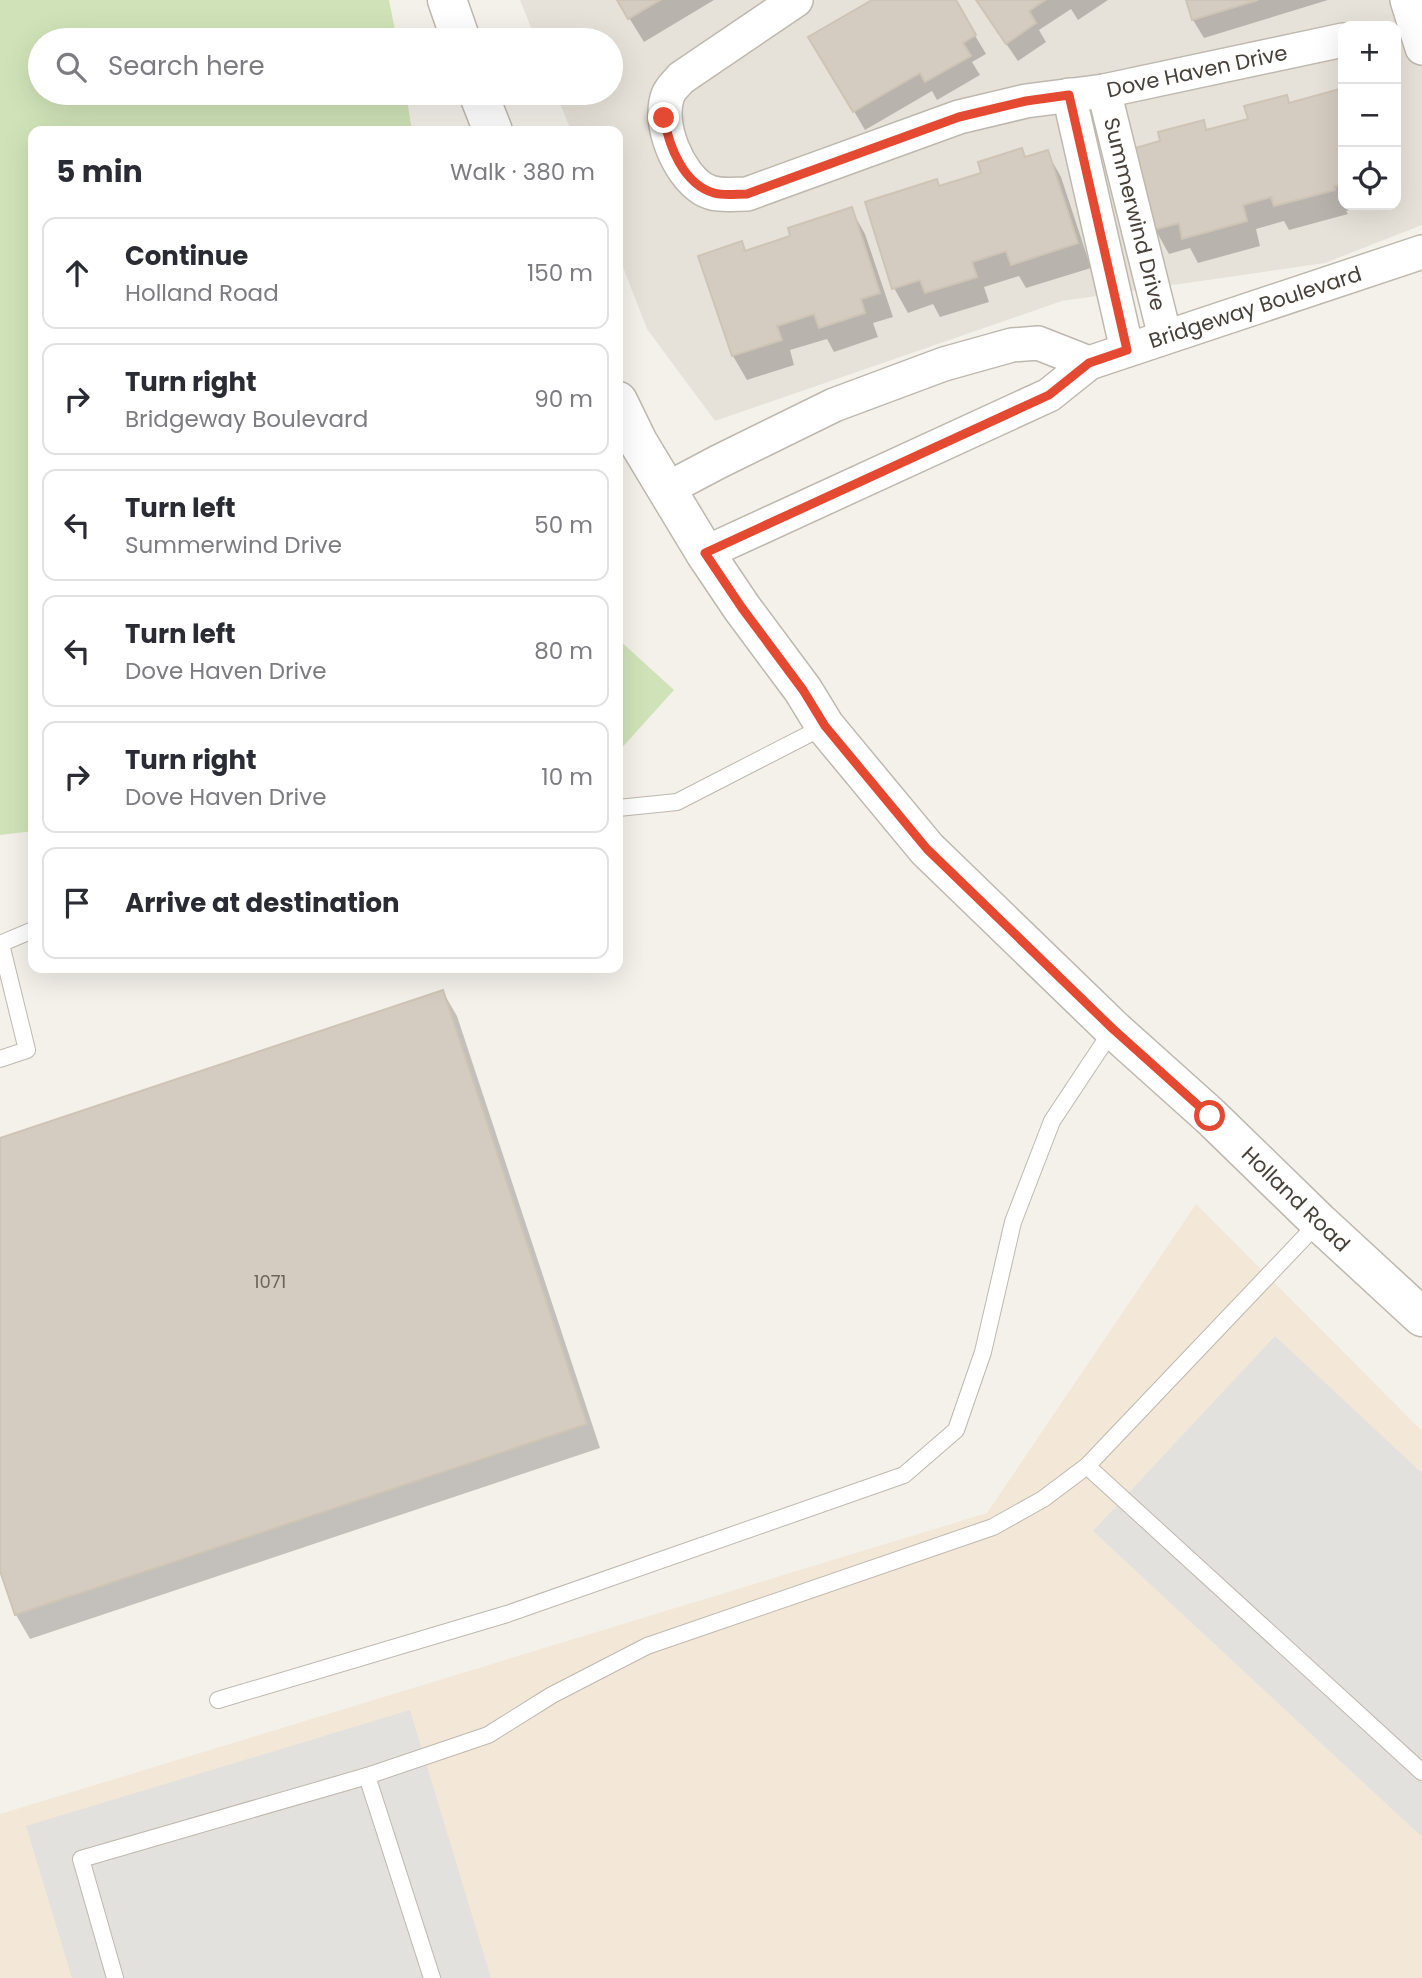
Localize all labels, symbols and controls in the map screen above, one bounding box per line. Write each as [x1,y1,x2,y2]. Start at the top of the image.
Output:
map controls [1338,21,1401,210]
button: + [1338,21,1401,84]
search box [28,28,623,105]
street label: Dove Haven Drive [1104,38,1290,104]
icon: search [52,48,90,86]
text: Search here [108,48,265,84]
button: − [1338,84,1401,147]
route end [648,102,679,133]
street label: Summerwind Drive [1097,114,1173,314]
button: locate [1338,147,1401,210]
text: 5 min [56,150,143,193]
text: Walk · 380 m [450,156,595,188]
text: Continue [125,238,248,274]
icon: ahead [58,254,96,292]
text: 150 m [527,257,593,289]
street label: Bridgeway Boulevard [1145,259,1365,355]
text: Holland Road [125,277,279,309]
text: Turn right [125,364,257,400]
icon: right [58,380,96,418]
text: 90 m [534,383,593,415]
text: Bridgeway Boulevard [125,403,368,435]
text: Turn left [125,490,236,526]
icon: left [58,506,96,544]
text: 50 m [534,509,593,541]
text: Summerwind Drive [125,529,342,561]
text: Turn left [125,616,236,652]
icon: left [58,632,96,670]
text: 80 m [534,635,593,667]
text: Dove Haven Drive [125,655,326,687]
text: Turn right [125,742,257,778]
icon: right [58,758,96,796]
text: 10 m [541,761,593,793]
text: Dove Haven Drive [125,781,326,813]
icon: arrive [58,884,96,922]
text: Arrive at destination [125,885,400,921]
route start [1194,1100,1225,1131]
street label: Holland Road [1235,1140,1357,1258]
house number: 1071 [254,1269,286,1294]

